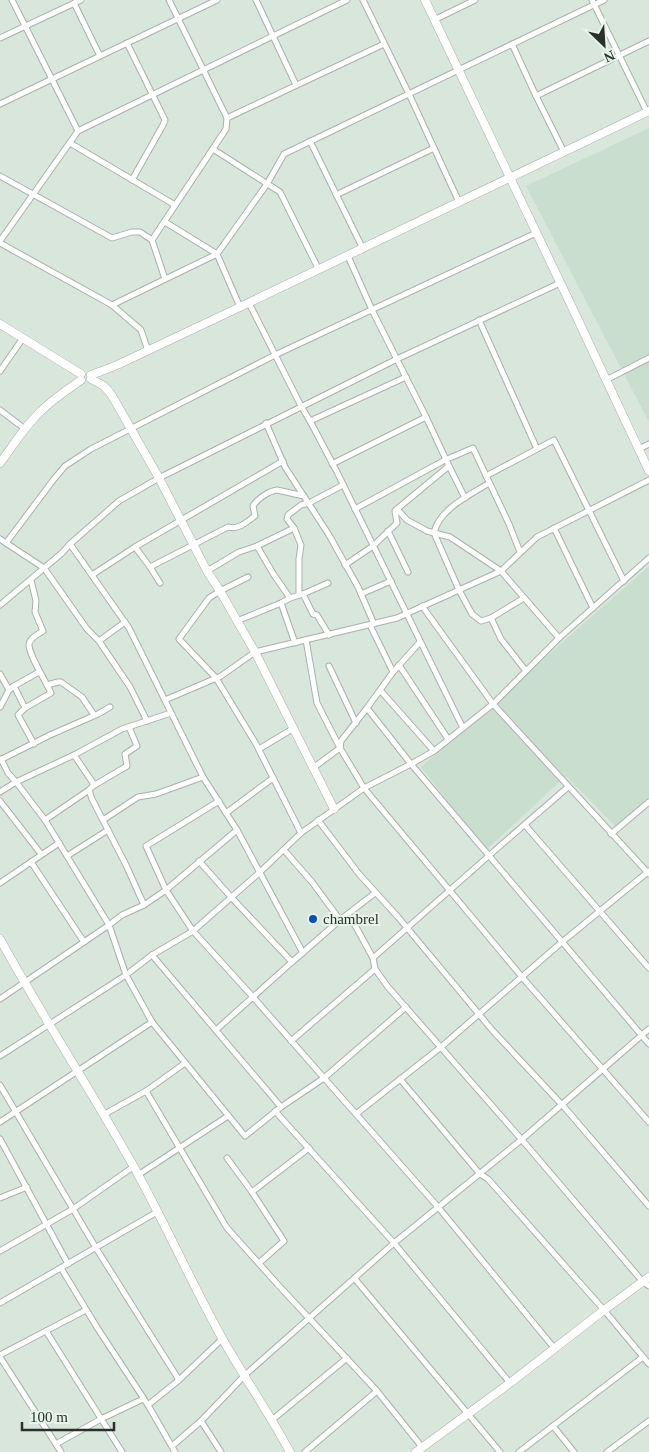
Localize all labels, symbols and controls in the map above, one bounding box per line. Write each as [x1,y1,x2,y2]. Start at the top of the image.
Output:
north arrow [579,20,629,70]
text: N [602,47,617,65]
place label: chambrel [323,911,379,927]
marker: chambrel [307,913,319,925]
scale bar [22,1400,115,1432]
text: 100 m [30,1409,68,1425]

